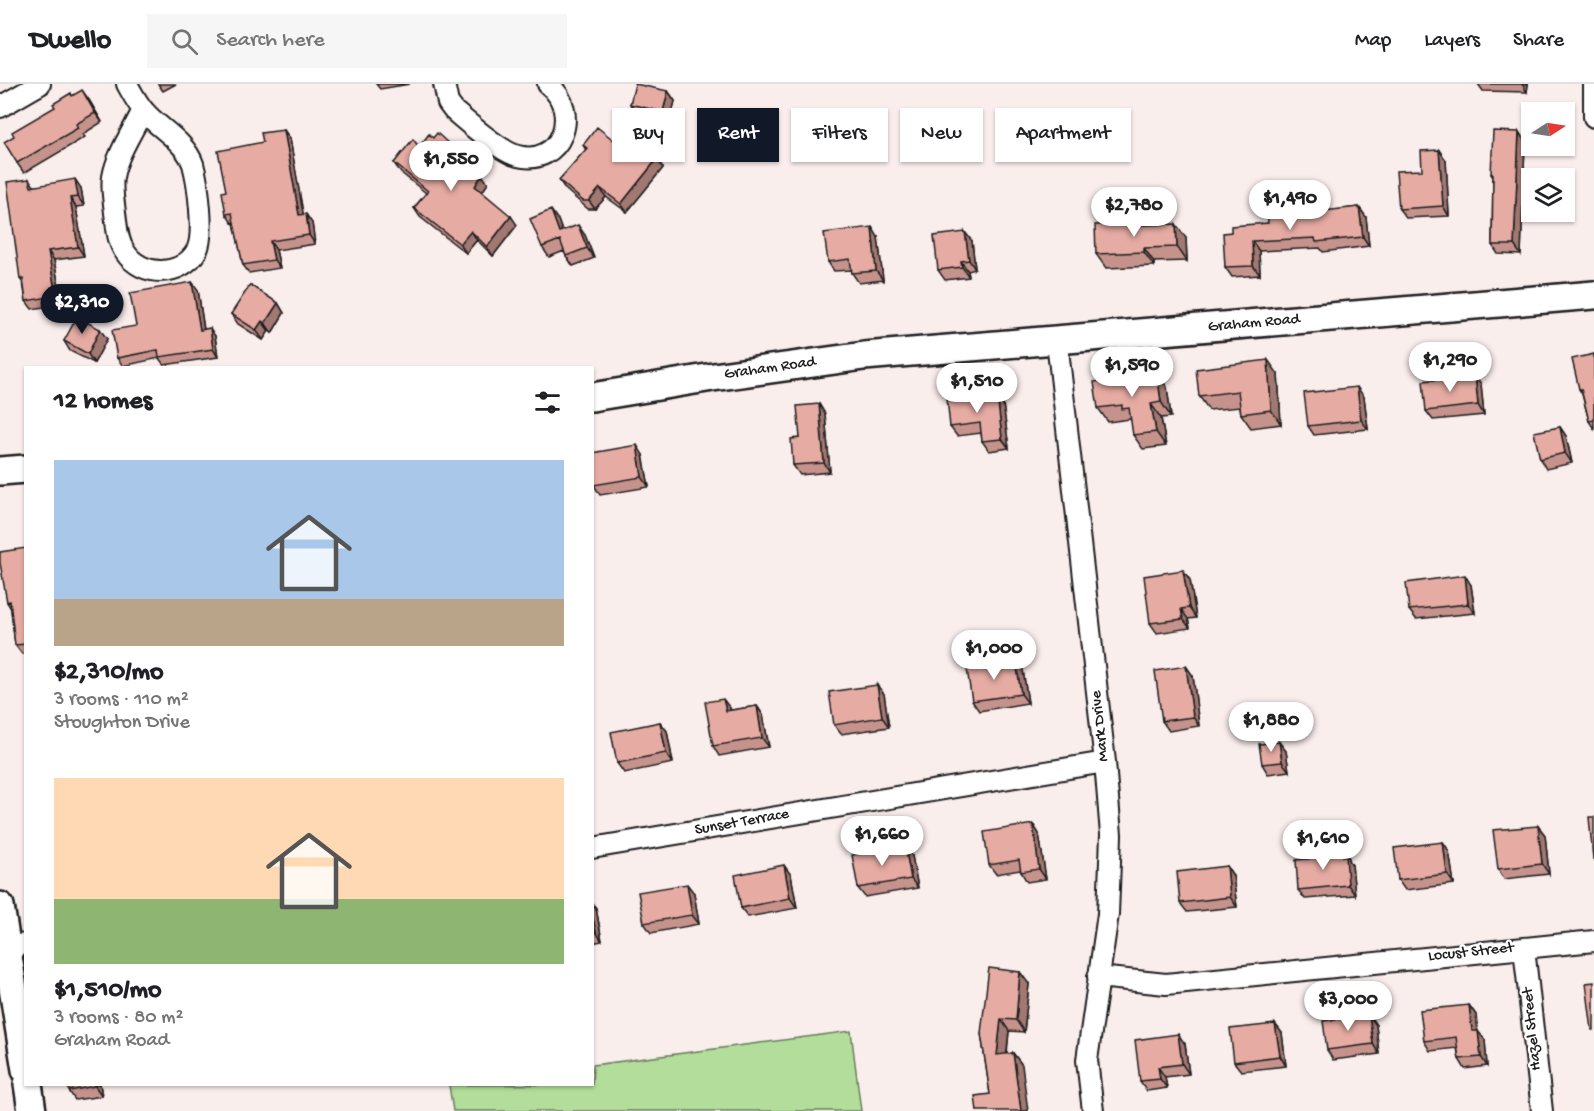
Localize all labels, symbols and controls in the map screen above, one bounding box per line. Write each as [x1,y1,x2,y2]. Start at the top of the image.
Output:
search box [147,14,567,68]
text: Dwello [30,25,111,58]
icon: search [168,25,201,58]
text: Search here [216,28,325,54]
text: Map [1355,29,1391,54]
text: Layers [1424,29,1480,54]
text: Share [1513,29,1564,54]
north arrow [1521,102,1575,156]
map controls [1521,102,1575,222]
chip: Buy [612,108,685,162]
chip: Rent [697,108,779,162]
chip: Filters [791,108,888,162]
chip: New [900,108,983,162]
chip: Apartment [995,108,1131,162]
pin: $1,550 [402,141,500,192]
text: $1,550 [423,149,479,172]
button: layers [1521,168,1575,222]
pin: $1,490 [1241,180,1339,231]
pin: $2,780 [1085,187,1183,238]
text: $1,490 [1263,188,1317,211]
text: $2,780 [1105,195,1163,218]
pin: $2,310 [33,284,131,335]
text: $2,310 [55,292,109,315]
street label: Graham Road [1207,310,1302,337]
pin: $1,290 [1401,342,1499,393]
pin: $1,590 [1083,347,1181,398]
text: $1,290 [1423,350,1477,373]
street label: Graham Road [723,353,819,385]
text: $1,590 [1104,355,1160,378]
pin: $1,510 [928,363,1026,414]
text: $1,510 [950,371,1004,394]
icon: filters [531,386,564,419]
text: 12 homes [54,387,152,418]
icon: home [255,499,363,607]
pin: $1,000 [945,630,1043,681]
text: $1,000 [965,638,1023,661]
text: $2,310/mo [54,658,164,689]
text: 3 rooms · 110 m² [54,689,189,712]
street label: Mark Drive [1088,689,1114,763]
pin: $1,880 [1222,702,1320,753]
text: $1,880 [1243,710,1299,733]
text: Stoughton Drive [54,712,190,735]
street label: Sunset Terrace [693,805,791,841]
pin: $1,660 [833,816,931,867]
icon: home [255,817,363,925]
pin: $1,610 [1274,820,1372,871]
text: $1,660 [855,824,909,847]
text: $1,610 [1297,828,1349,851]
street label: Locust Street [1427,939,1516,967]
text: $1,510/mo [54,976,161,1007]
pin: $3,000 [1299,981,1397,1032]
street label: Hazel Street [1519,985,1547,1071]
text: $3,000 [1318,989,1378,1012]
text: 3 rooms · 80 m² [54,1007,183,1030]
text: Graham Road [54,1030,169,1053]

